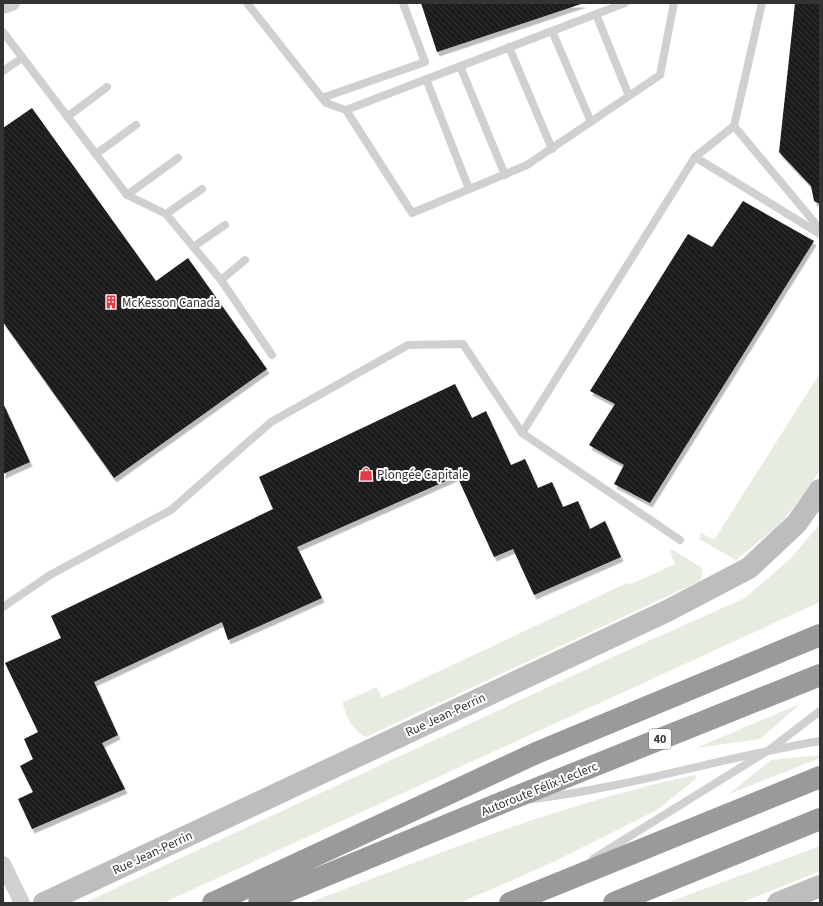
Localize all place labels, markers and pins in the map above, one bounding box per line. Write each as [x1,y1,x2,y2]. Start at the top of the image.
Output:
building icon: McKesson Canada [103,294,119,310]
place label: McKesson Canada [122,294,220,312]
shop icon: Plongée Capitale [358,466,374,482]
place label: Plongée Capitale [377,466,469,484]

